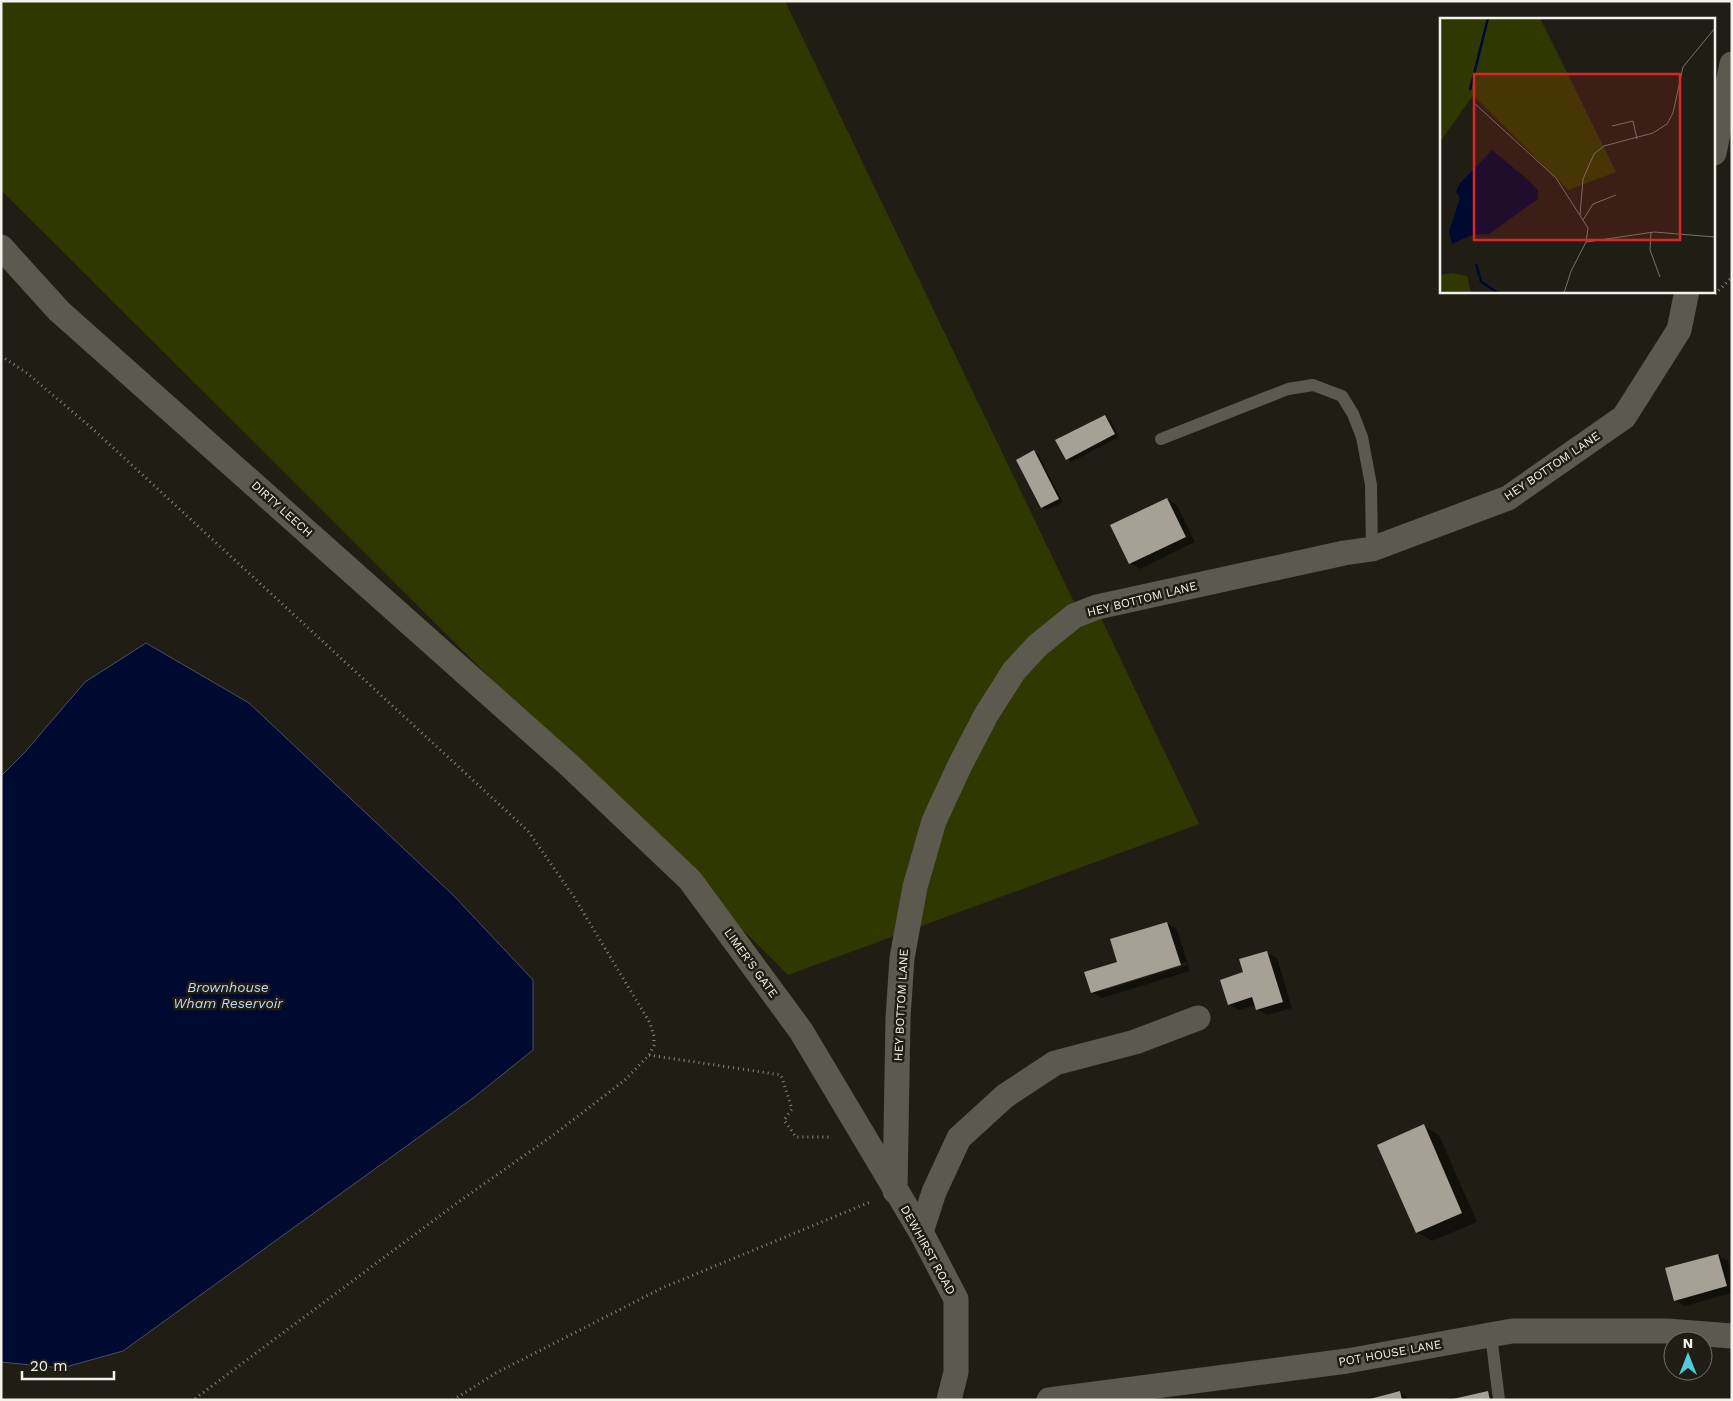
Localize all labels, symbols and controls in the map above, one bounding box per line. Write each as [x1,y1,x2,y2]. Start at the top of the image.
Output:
inset map [1440,18,1716,292]
street label: HEY BOTTOM LANE [1501,429,1603,503]
street label: DIRTY LEECH [249,478,315,540]
street label: HEY BOTTOM LANE [1086,579,1199,619]
street label: LIMER'S GATE [721,926,781,1000]
street label: HEY BOTTOM LANE [891,948,911,1062]
water label: Brownhouse Wham Reservoir [173,979,283,1011]
street label: DEWHIRST ROAD [898,1203,958,1297]
north arrow [1663,1331,1713,1381]
text: N [1683,1335,1693,1351]
street label: POT HOUSE LANE [1337,1337,1443,1369]
scale bar [22,1348,115,1380]
text: 20 m [30,1357,68,1375]

